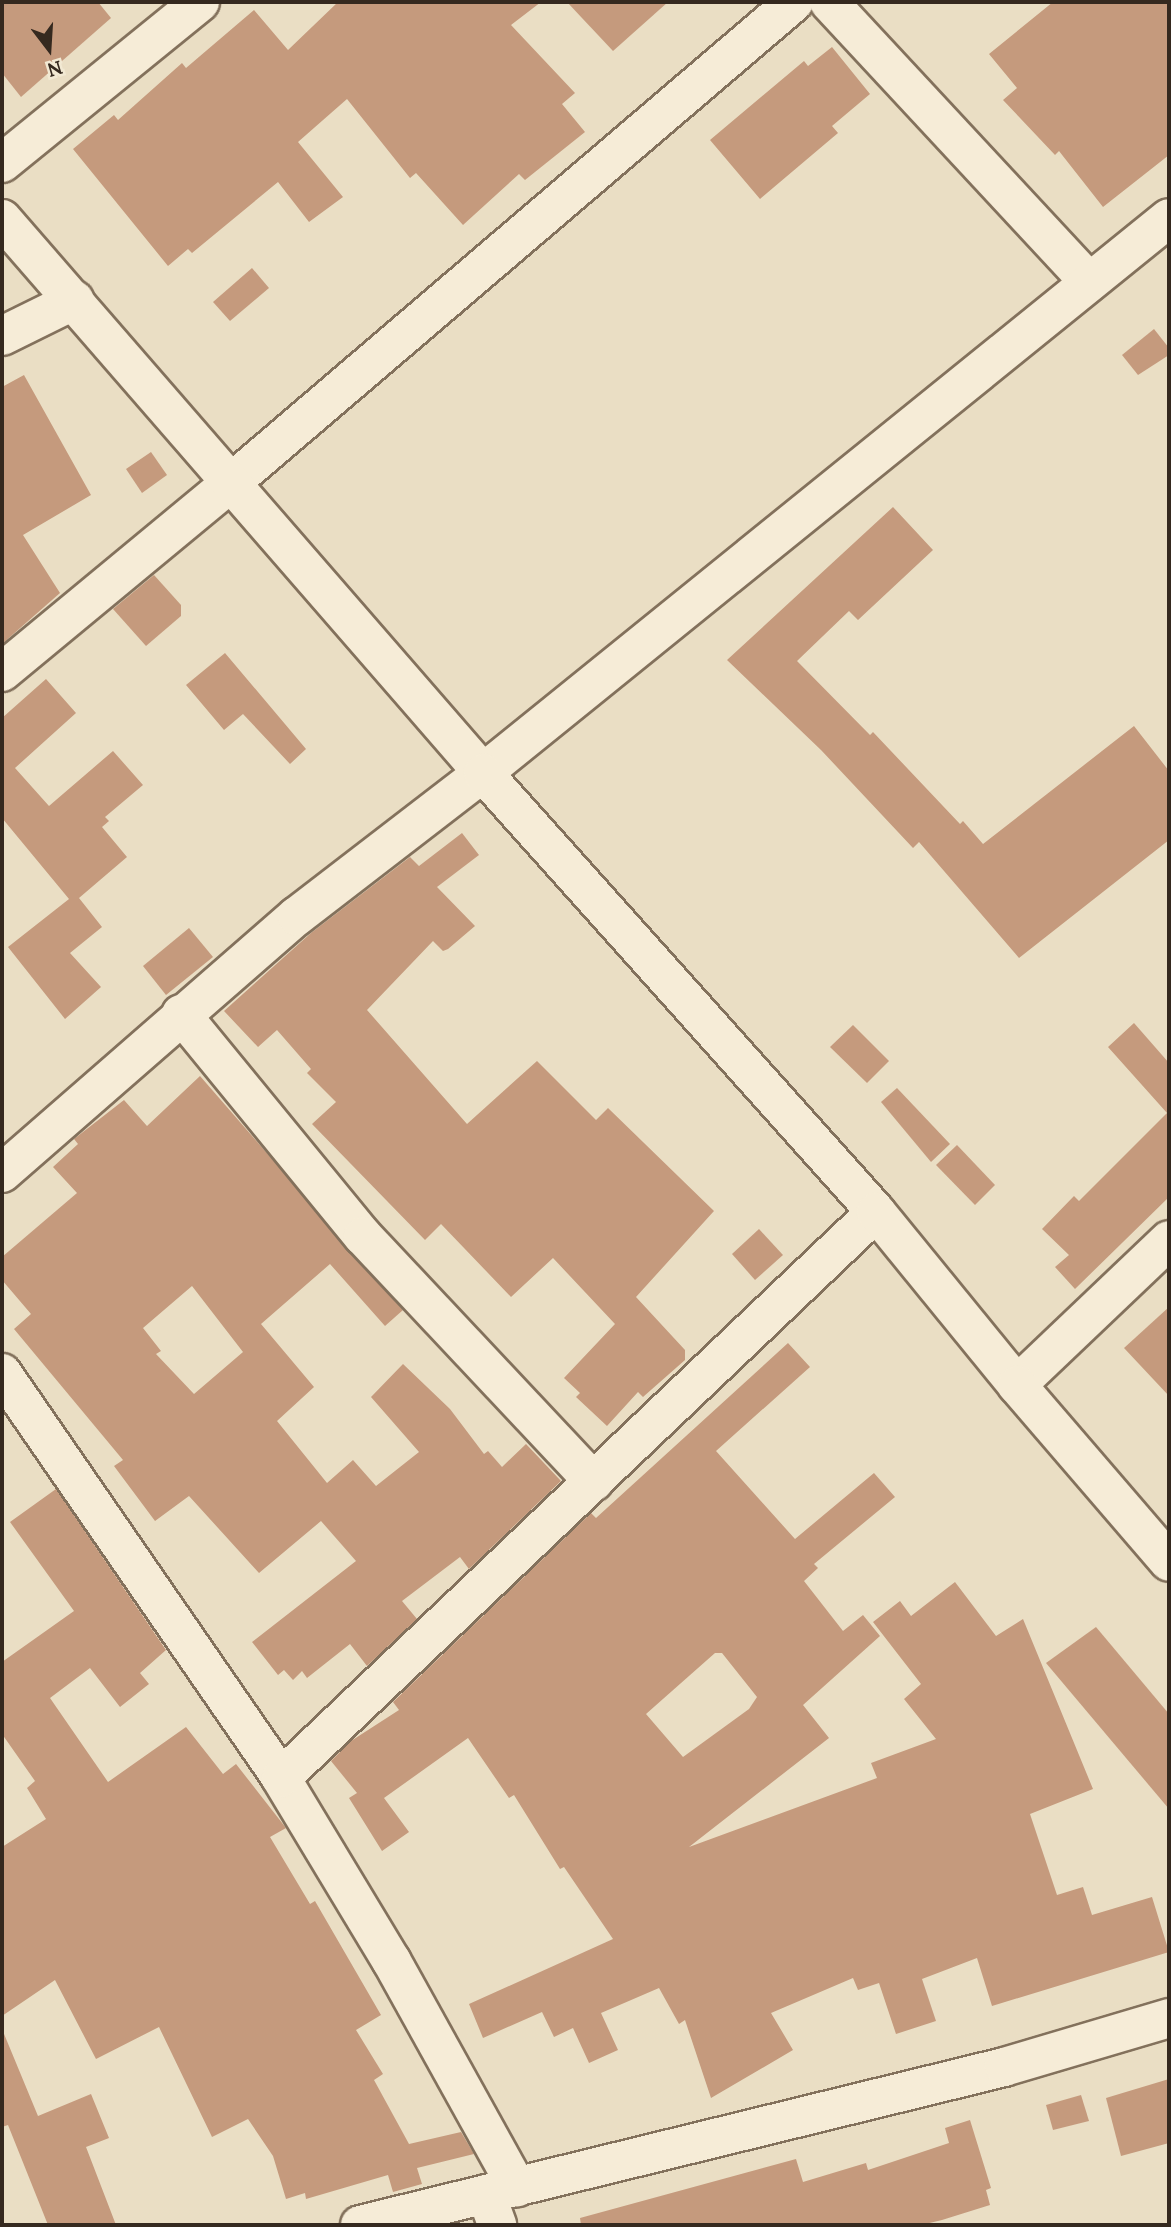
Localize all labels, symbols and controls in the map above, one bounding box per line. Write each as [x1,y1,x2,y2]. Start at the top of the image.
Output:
north arrow [14,14,84,84]
text: N [45,55,66,83]

